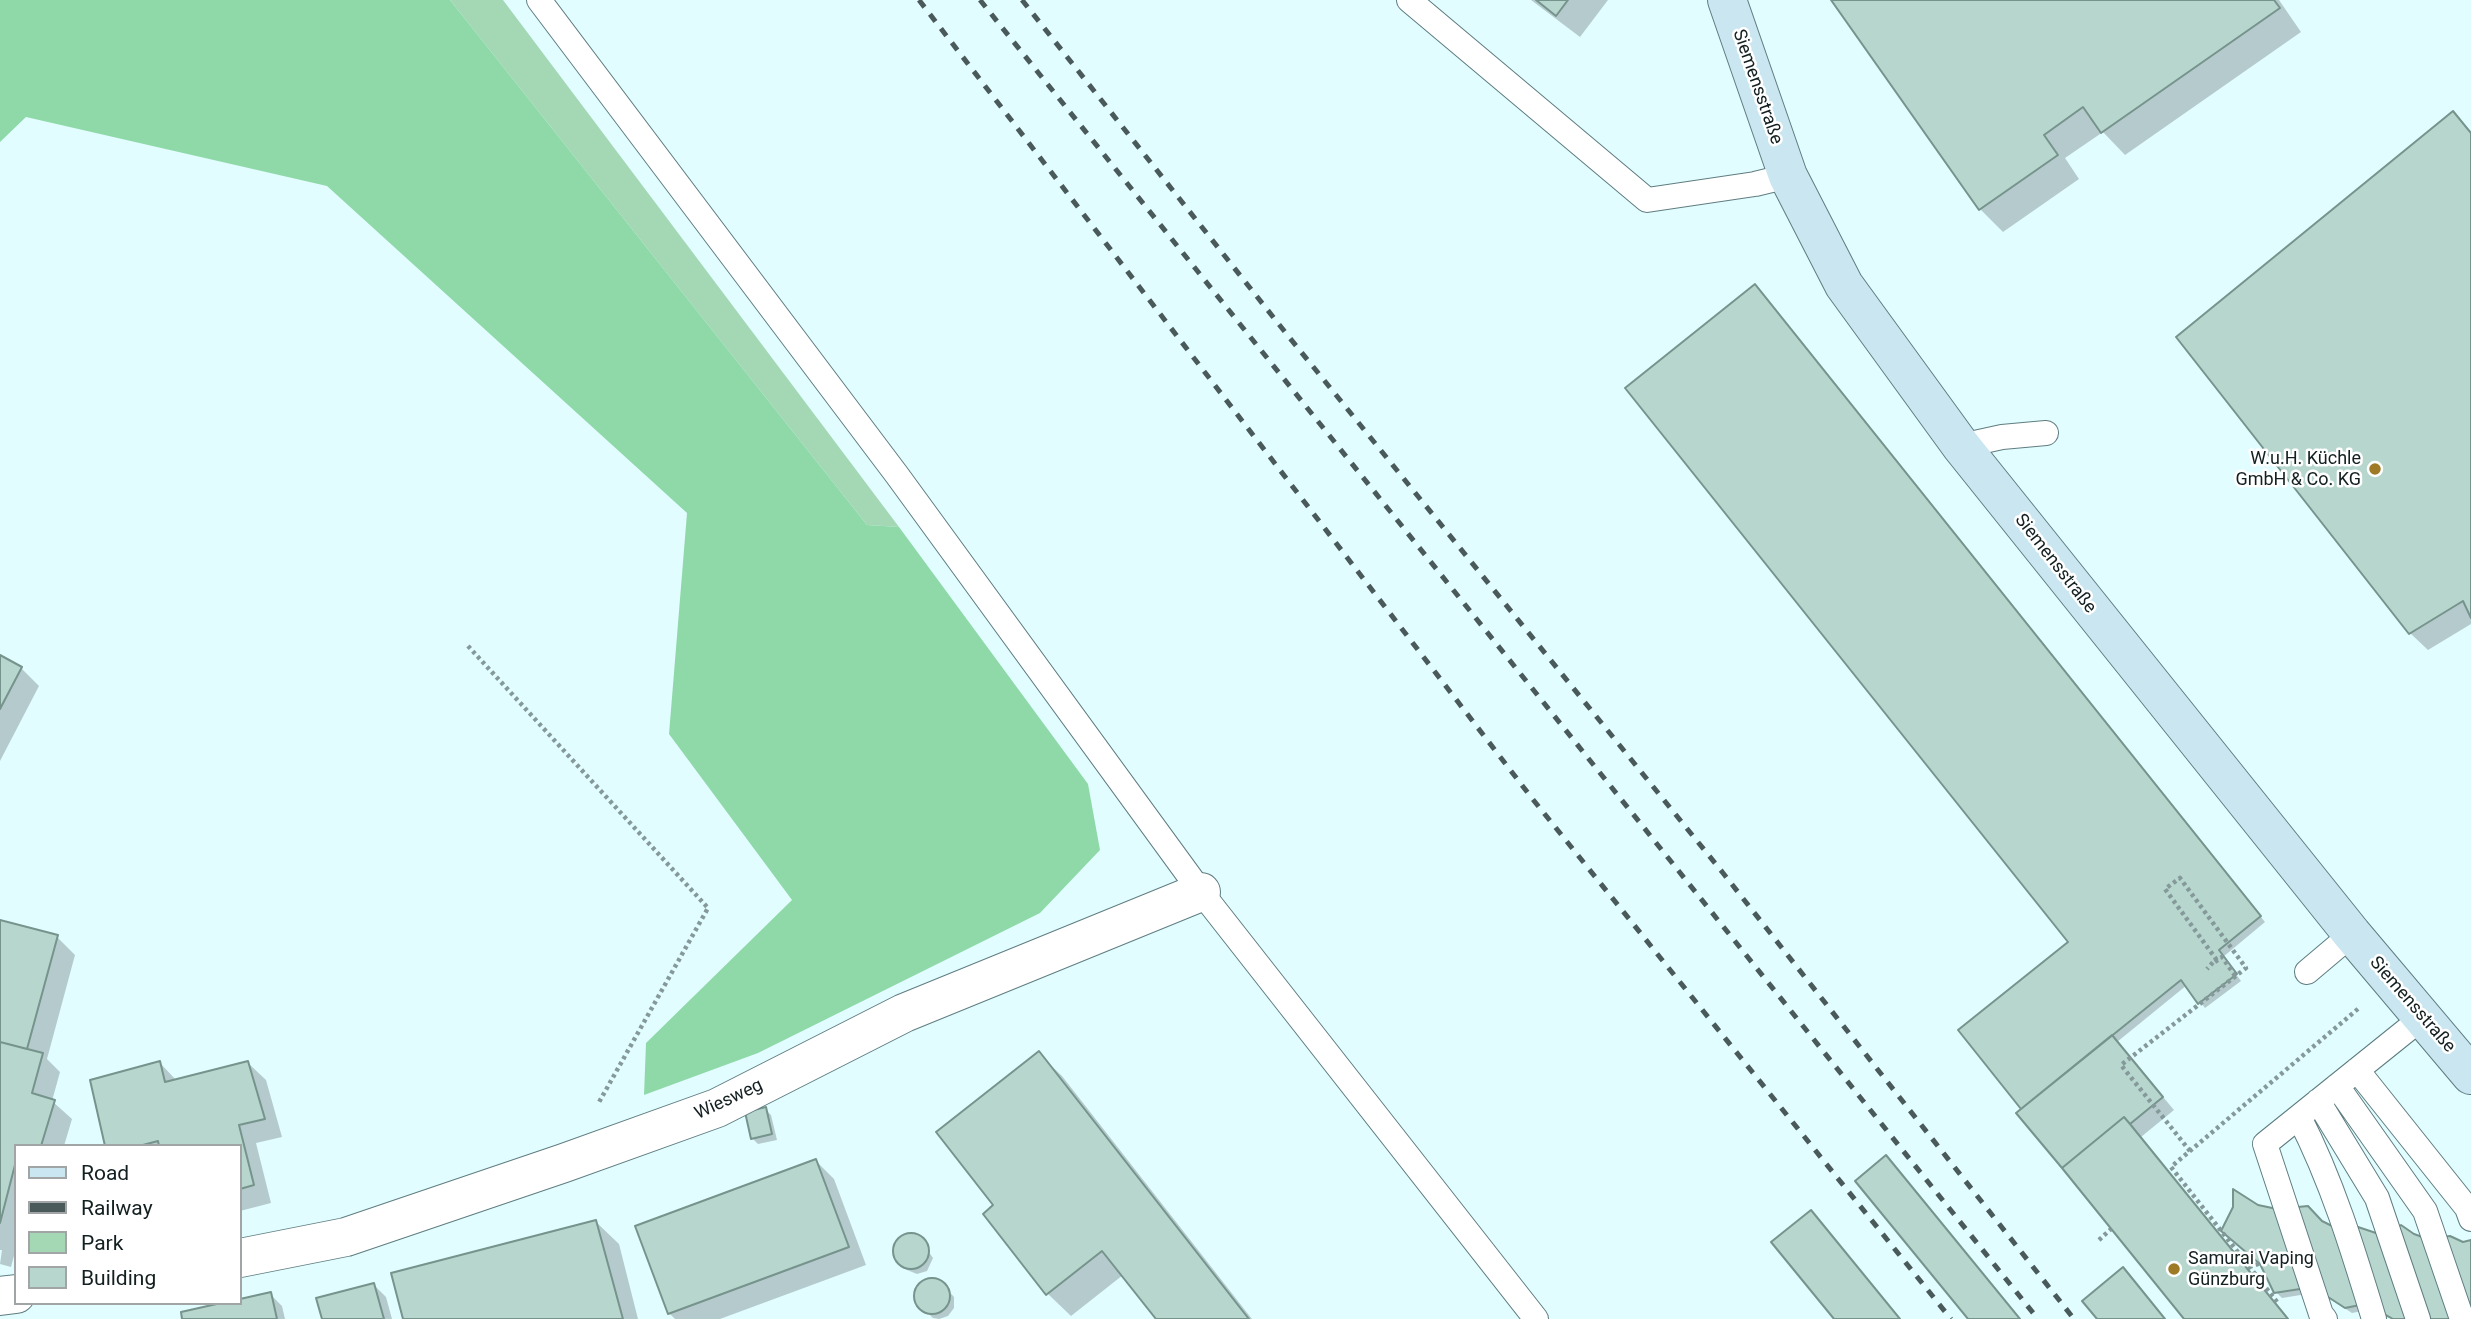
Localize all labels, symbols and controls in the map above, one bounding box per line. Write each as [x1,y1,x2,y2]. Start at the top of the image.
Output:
street label: Siemensstraße [1727,27,1787,147]
place label: W.u.H. Küchle GmbH & Co. KG [2235,448,2361,490]
marker: W.u.H. Küchle GmbH & Co. KG [2367,461,2383,477]
street label: Siemensstraße [2010,510,2100,618]
street label: Siemensstraße [2364,953,2460,1057]
street label: Wiesweg [692,1075,766,1125]
legend [14,1144,242,1305]
text: Road [81,1161,129,1185]
text: Railway [81,1196,153,1220]
text: Park [81,1231,123,1255]
place label: Samurai Vaping Günzburg [2188,1248,2314,1290]
marker: Samurai Vaping Günzburg [2166,1261,2182,1277]
text: Building [81,1266,156,1290]

